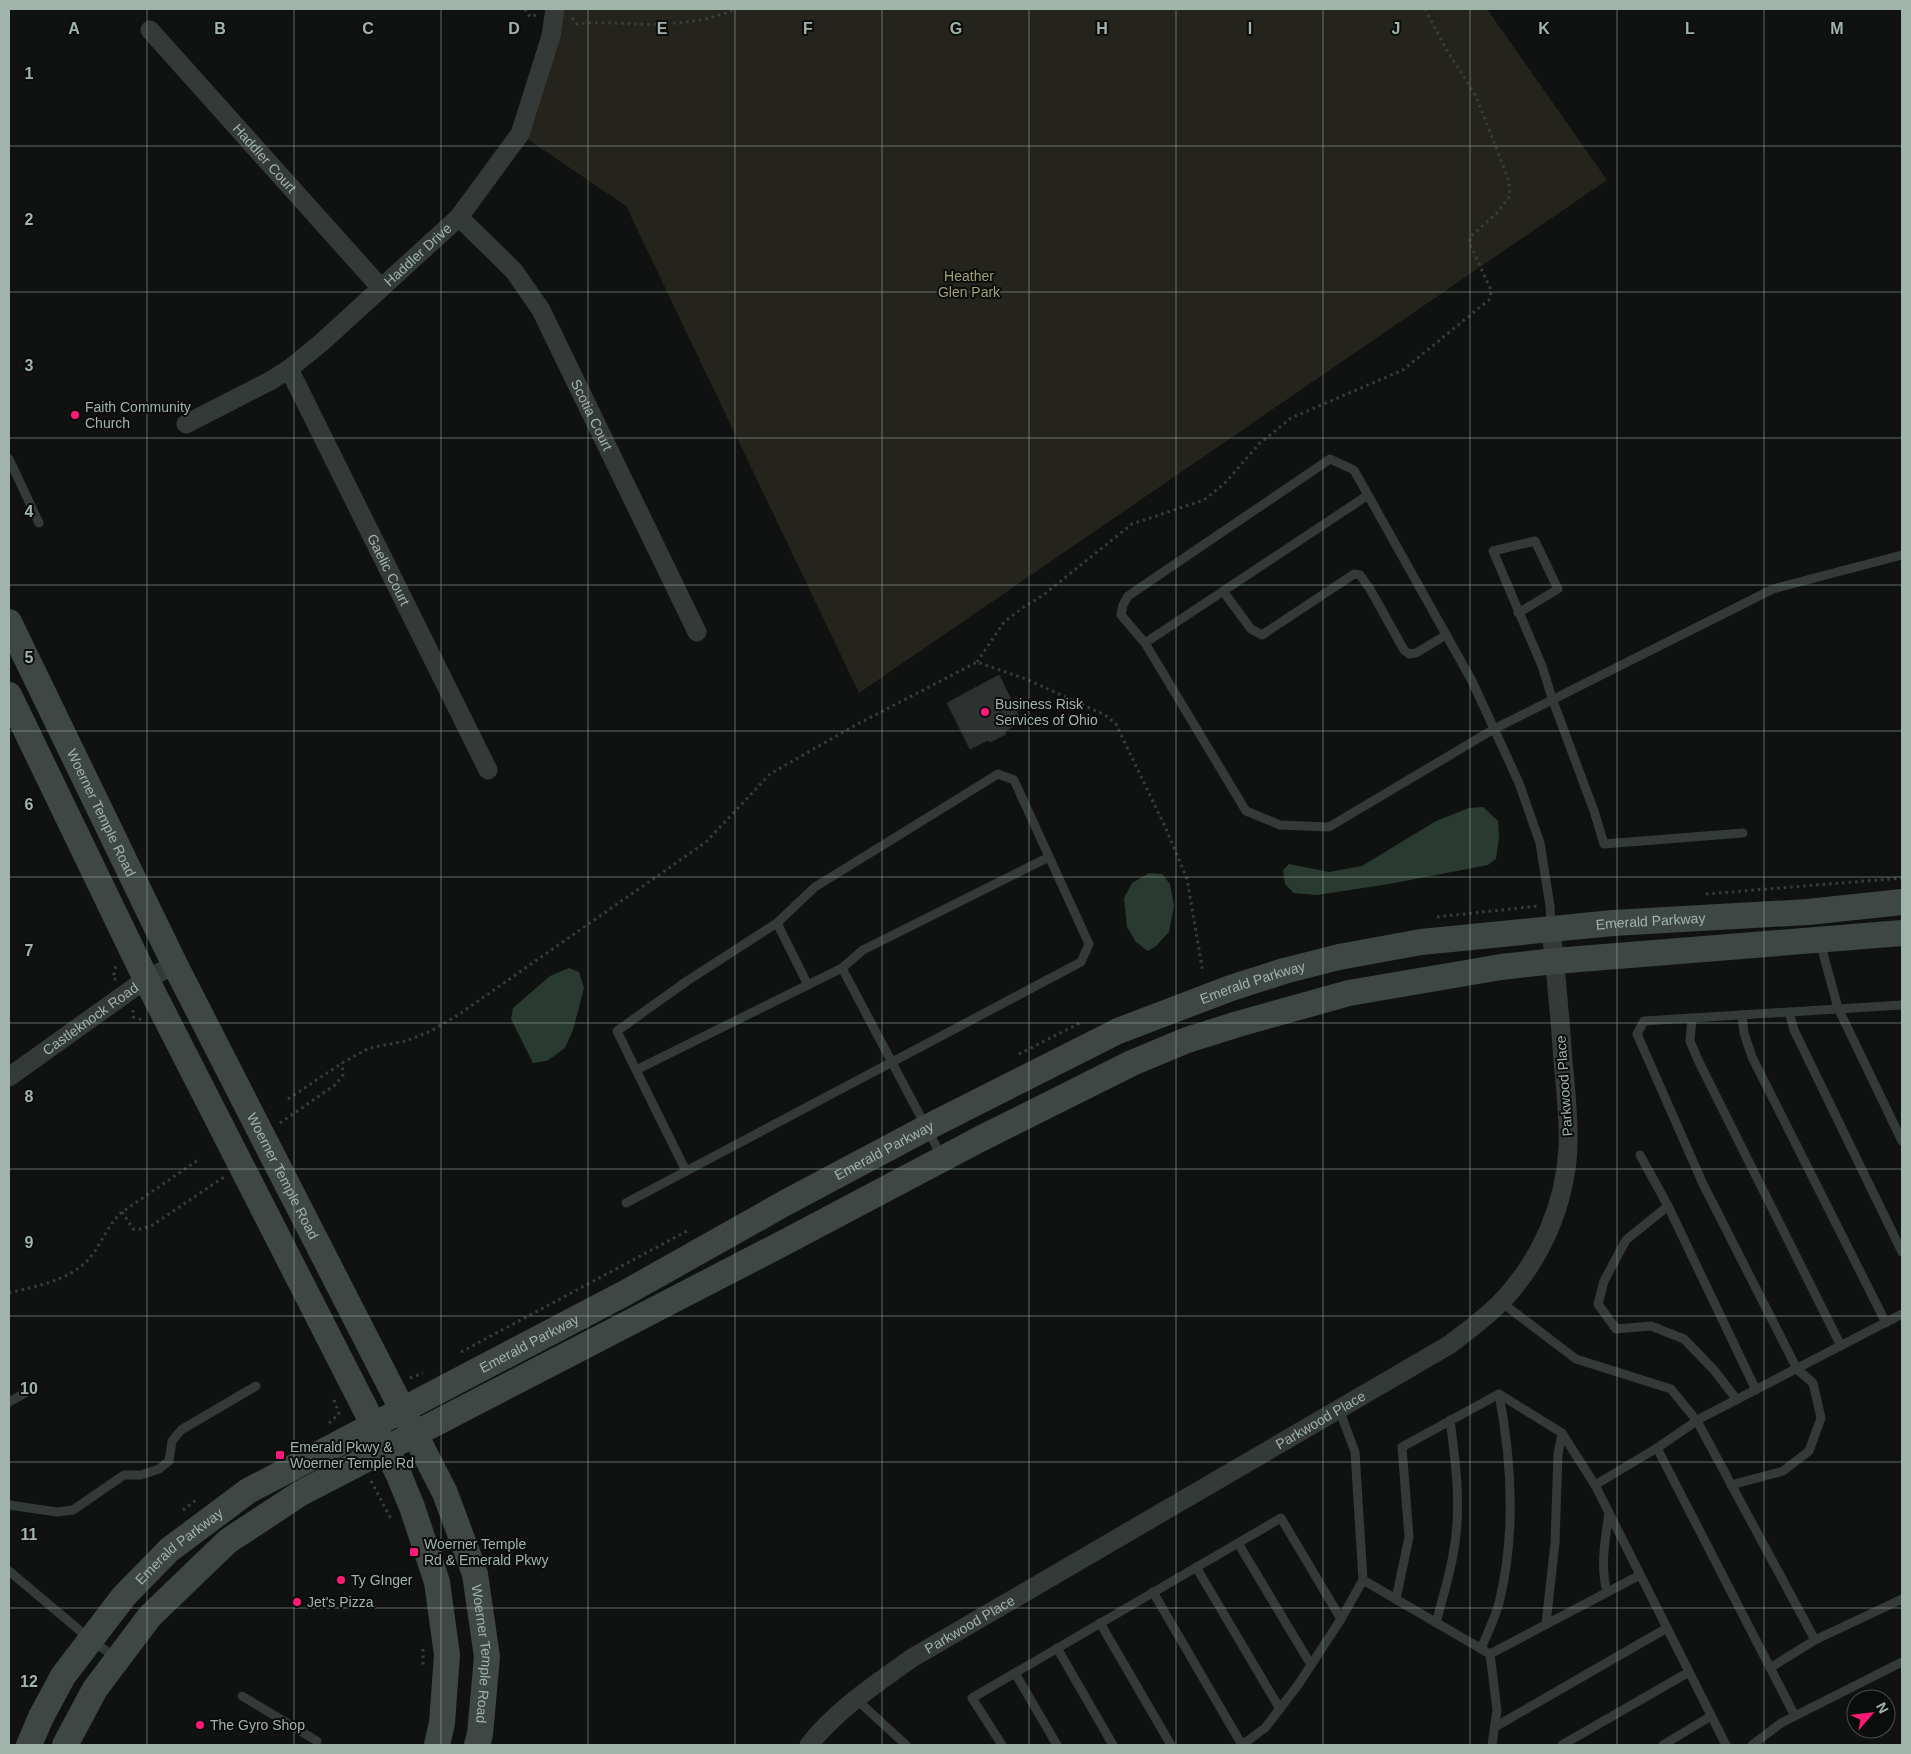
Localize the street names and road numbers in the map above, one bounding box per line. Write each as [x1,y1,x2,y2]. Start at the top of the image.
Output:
street label: Haddler Court [230,120,300,196]
street label: Haddler Drive [381,220,455,290]
street label: Scotia Court [568,377,616,453]
street label: Gaelic Court [364,531,413,608]
street label: Woerner Temple Road [64,746,139,879]
street label: Emerald Parkway [1595,910,1706,933]
street label: Emerald Parkway [1198,958,1307,1007]
street label: Castleknock Road [39,979,141,1058]
street label: Parkwood Place [1552,1035,1576,1137]
street label: Woerner Temple Road [244,1110,322,1242]
street label: Emerald Parkway [832,1118,936,1183]
street label: Emerald Parkway [477,1311,581,1376]
street label: Parkwood Place [1273,1387,1368,1452]
street label: Emerald Parkway [132,1505,226,1588]
street label: Woerner Temple Road [469,1583,495,1724]
street label: Parkwood Place [922,1592,1018,1657]

